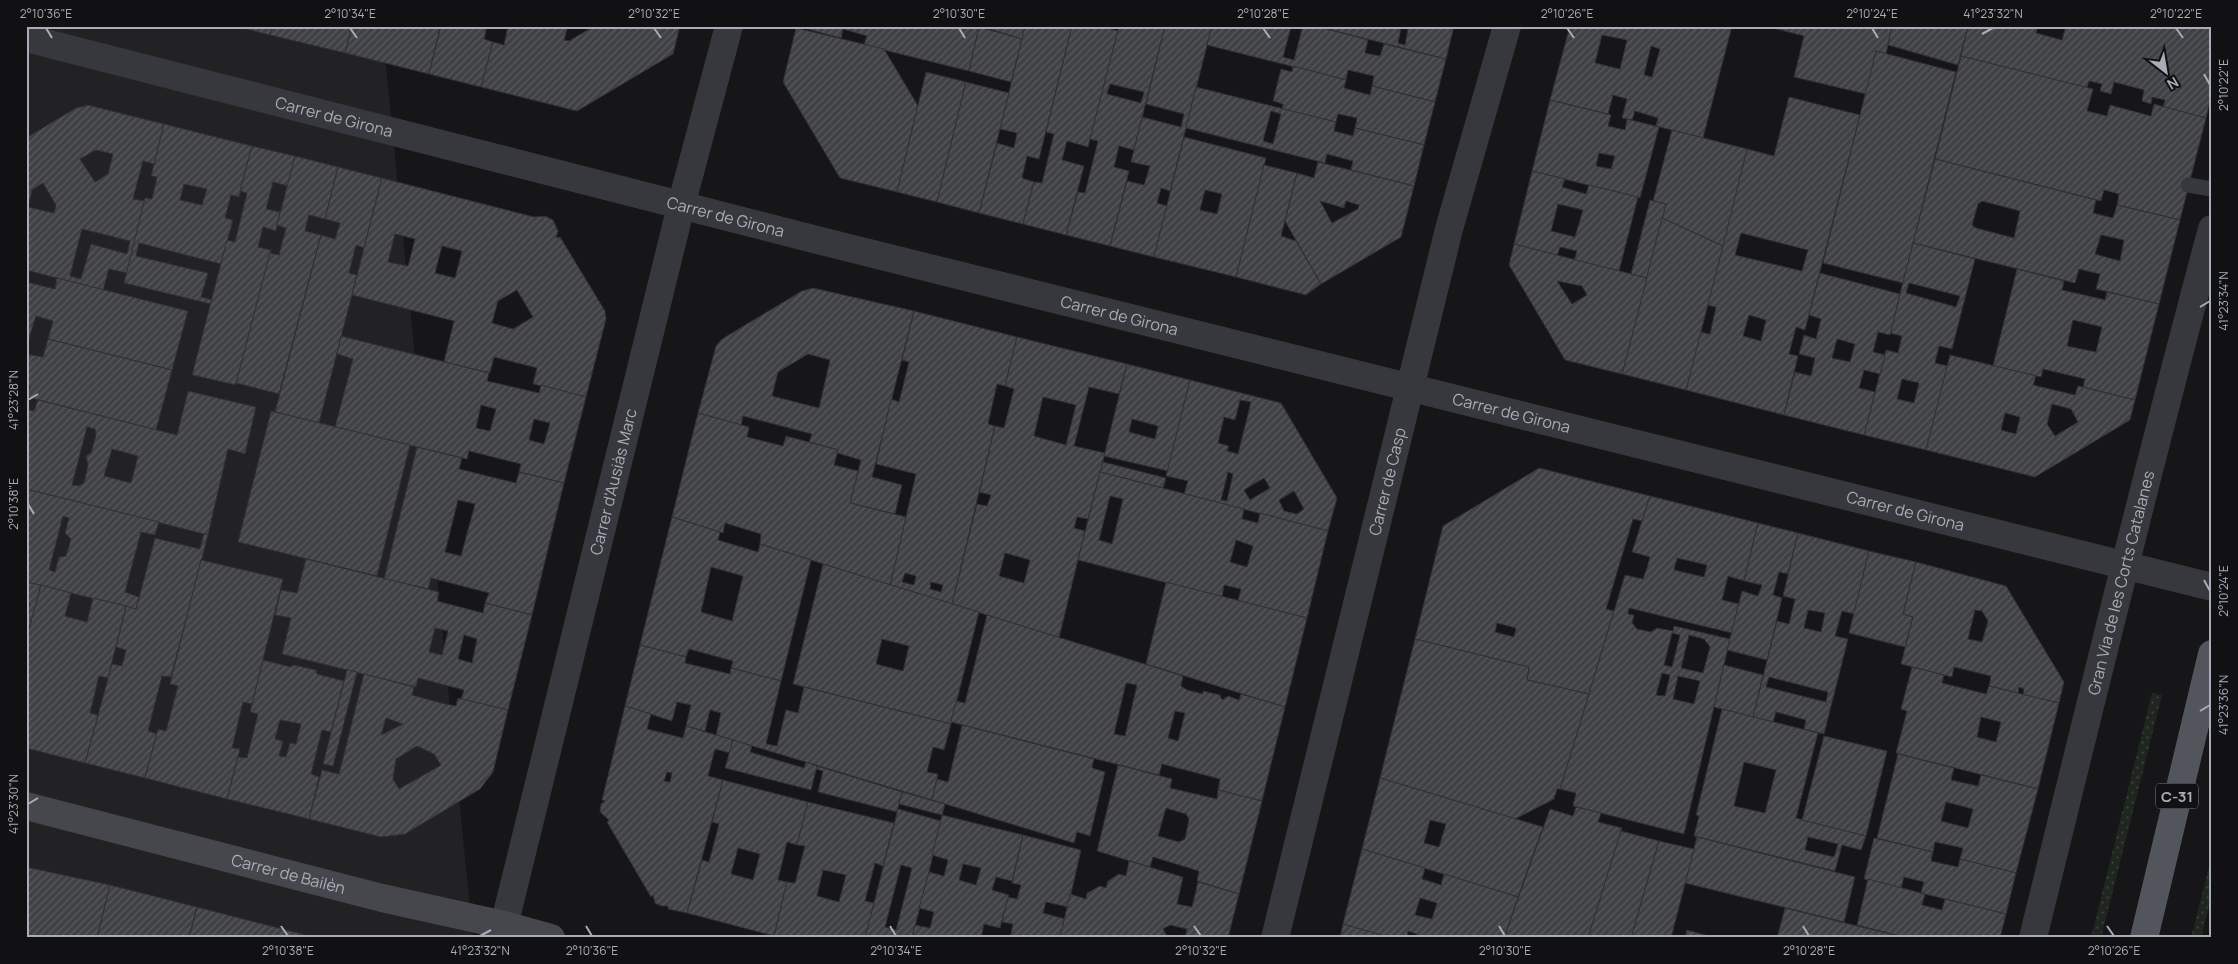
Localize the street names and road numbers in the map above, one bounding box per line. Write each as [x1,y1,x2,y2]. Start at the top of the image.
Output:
street label: Carrer de Girona [273,91,395,142]
street label: Carrer de Girona [664,191,787,242]
street label: Carrer de Girona [1058,290,1181,340]
street label: Carrer de Girona [1450,388,1573,438]
street label: Carrer d'Ausiàs Marc [585,406,642,557]
street label: Carrer de Casp [1363,425,1411,538]
street label: Gran Via de les Corts Catalanes [2082,468,2160,697]
street label: Carrer de Girona [1844,486,1967,536]
road number: C-31 [2156,784,2198,808]
street label: Carrer de Bailèn [229,849,348,899]

